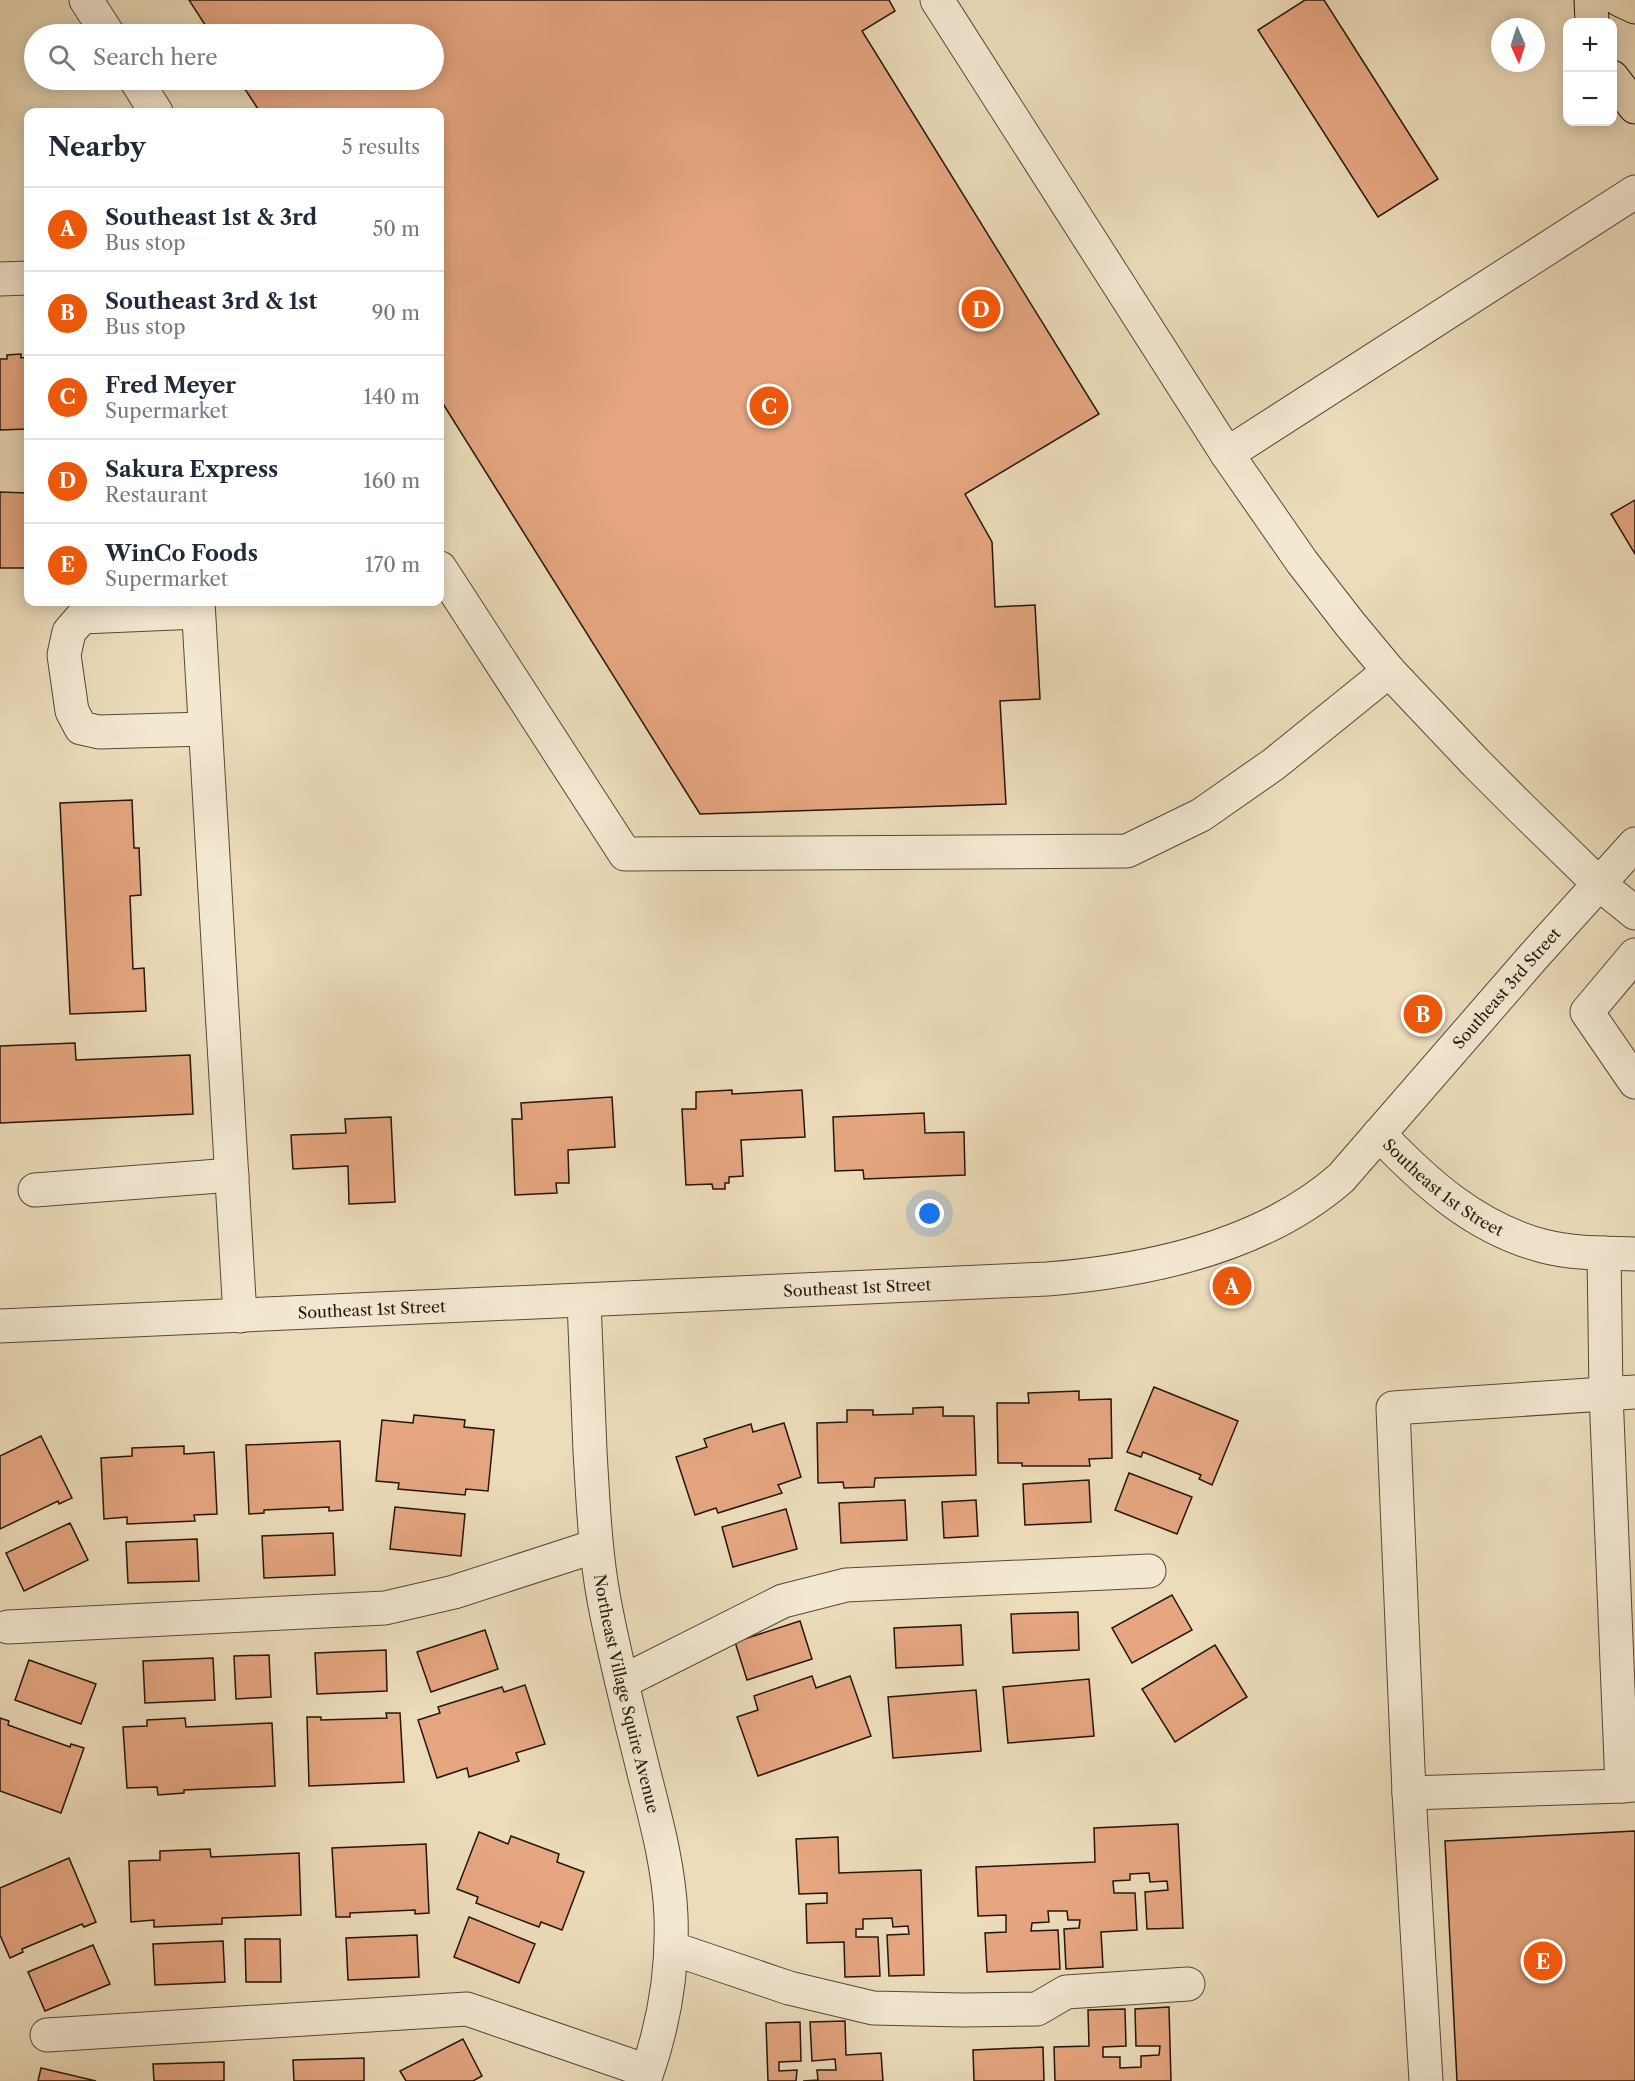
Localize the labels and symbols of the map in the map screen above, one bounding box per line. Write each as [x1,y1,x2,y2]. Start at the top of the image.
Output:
north arrow [1491,18,1545,72]
pin: D [962,286,1000,332]
pin: C [750,384,788,428]
street label: Southeast 3rd Street [1448,923,1565,1053]
pin: B [1404,992,1442,1036]
street label: Southeast 1st Street [1379,1134,1507,1240]
your location [915,1199,944,1228]
pin: A [1212,1264,1252,1308]
street label: Southeast 1st Street [783,1274,932,1301]
street label: Southeast 1st Street [297,1296,446,1323]
street label: Northeast Village Squire Avenue [590,1573,664,1815]
pin: E [1524,1938,1562,1984]

